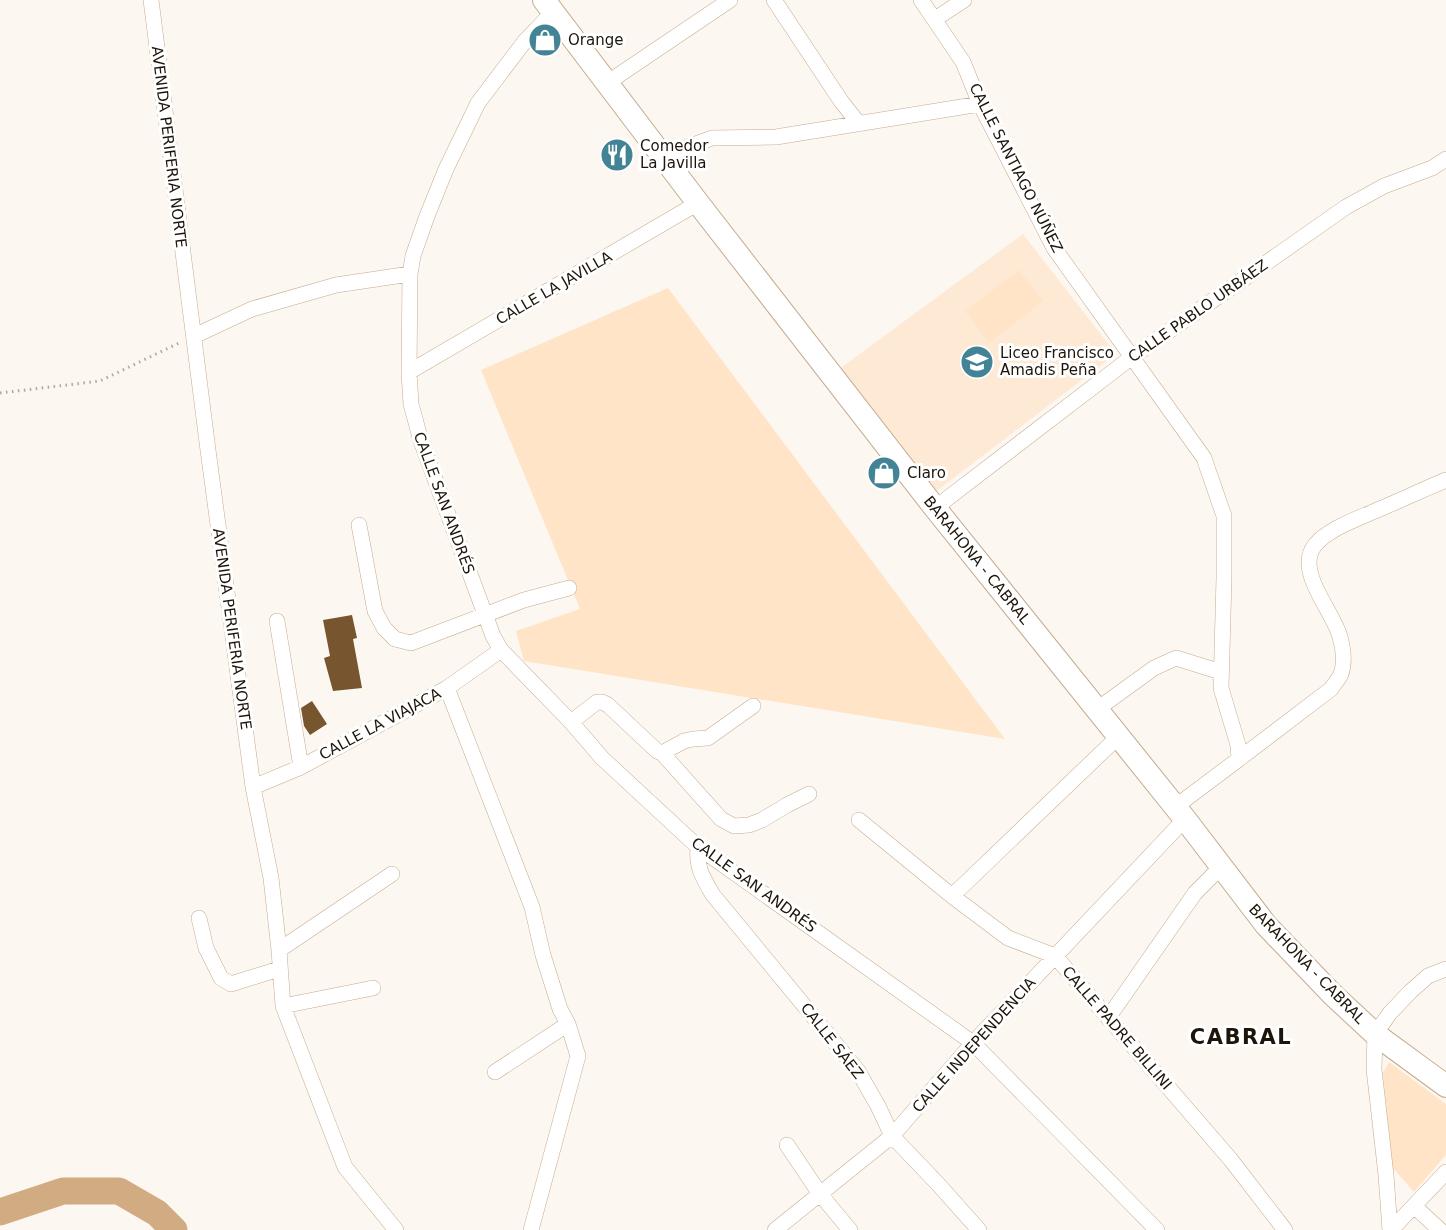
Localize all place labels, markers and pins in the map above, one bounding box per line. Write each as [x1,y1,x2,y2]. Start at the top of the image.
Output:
shop icon: Orange [527,22,563,58]
place label: Orange [568,31,623,49]
restaurant icon: Comedor La Javilla [599,137,635,173]
place label: Comedor La Javilla [640,137,709,172]
school or university icon: Liceo Francisco Amadis Peña [959,344,995,380]
place label: Liceo Francisco Amadis Peña [1000,344,1114,379]
shop icon: Claro [866,455,902,491]
place label: Claro [907,464,946,482]

